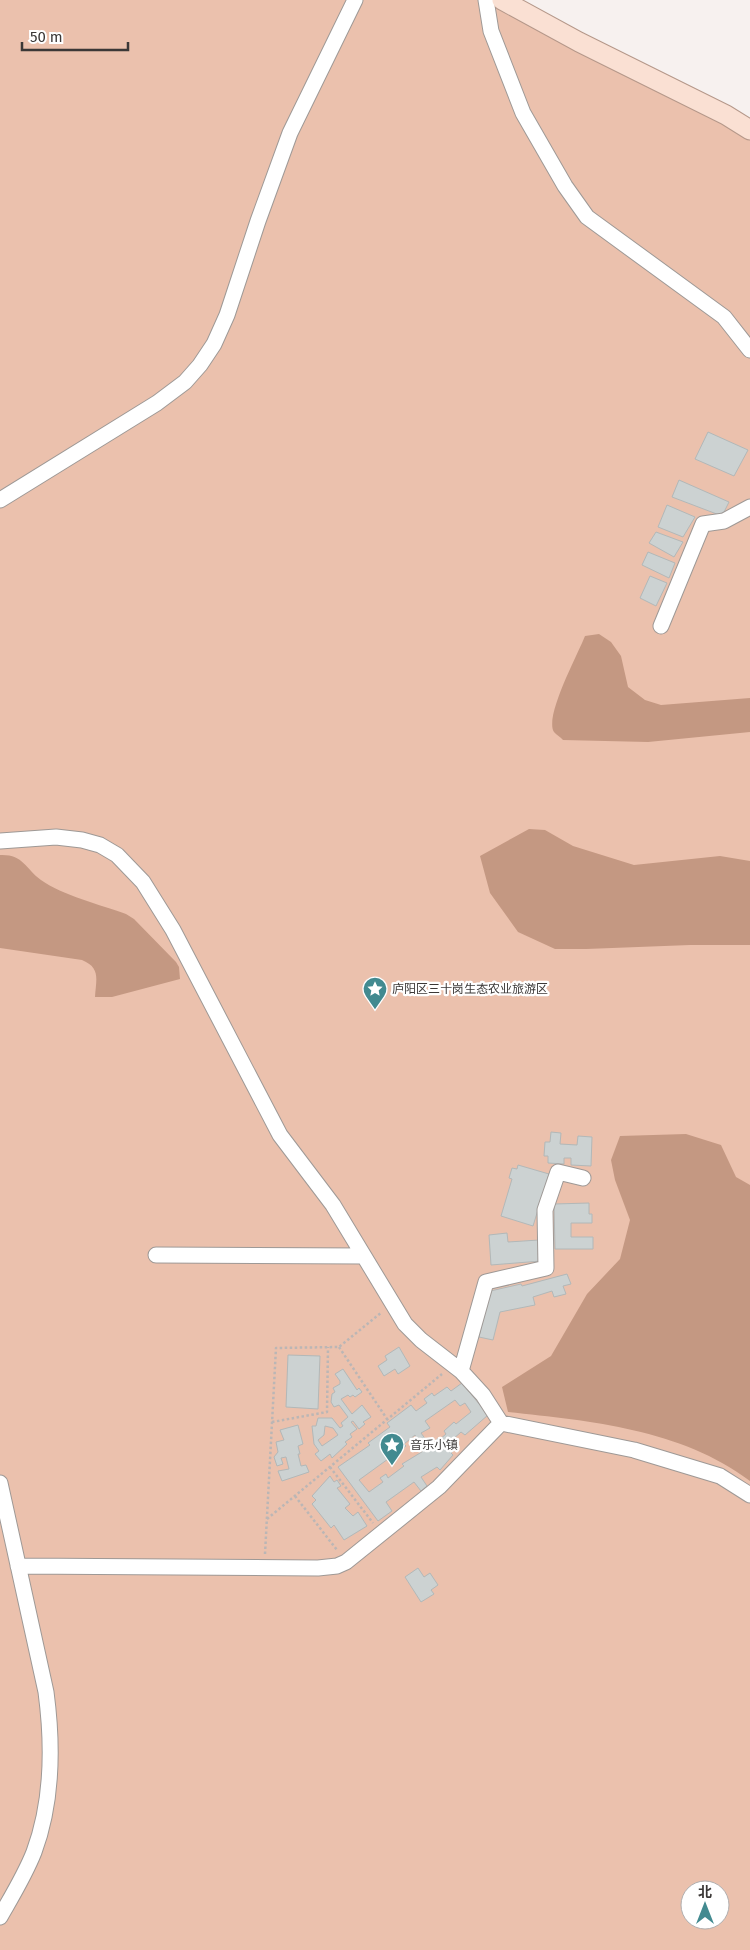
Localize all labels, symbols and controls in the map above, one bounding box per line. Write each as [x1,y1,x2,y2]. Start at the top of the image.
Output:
scale bar [22,20,129,52]
text: 50 m [30,28,63,46]
place icon: 庐阳区三十岗生态农业旅游区 [362,976,388,1010]
place label: 庐阳区三十岗生态农业旅游区 [392,982,548,996]
place icon: 音乐小镇 [379,1432,405,1466]
place label: 音乐小镇 [410,1438,458,1452]
north arrow [680,1880,730,1930]
text: 北 [698,1884,712,1901]

